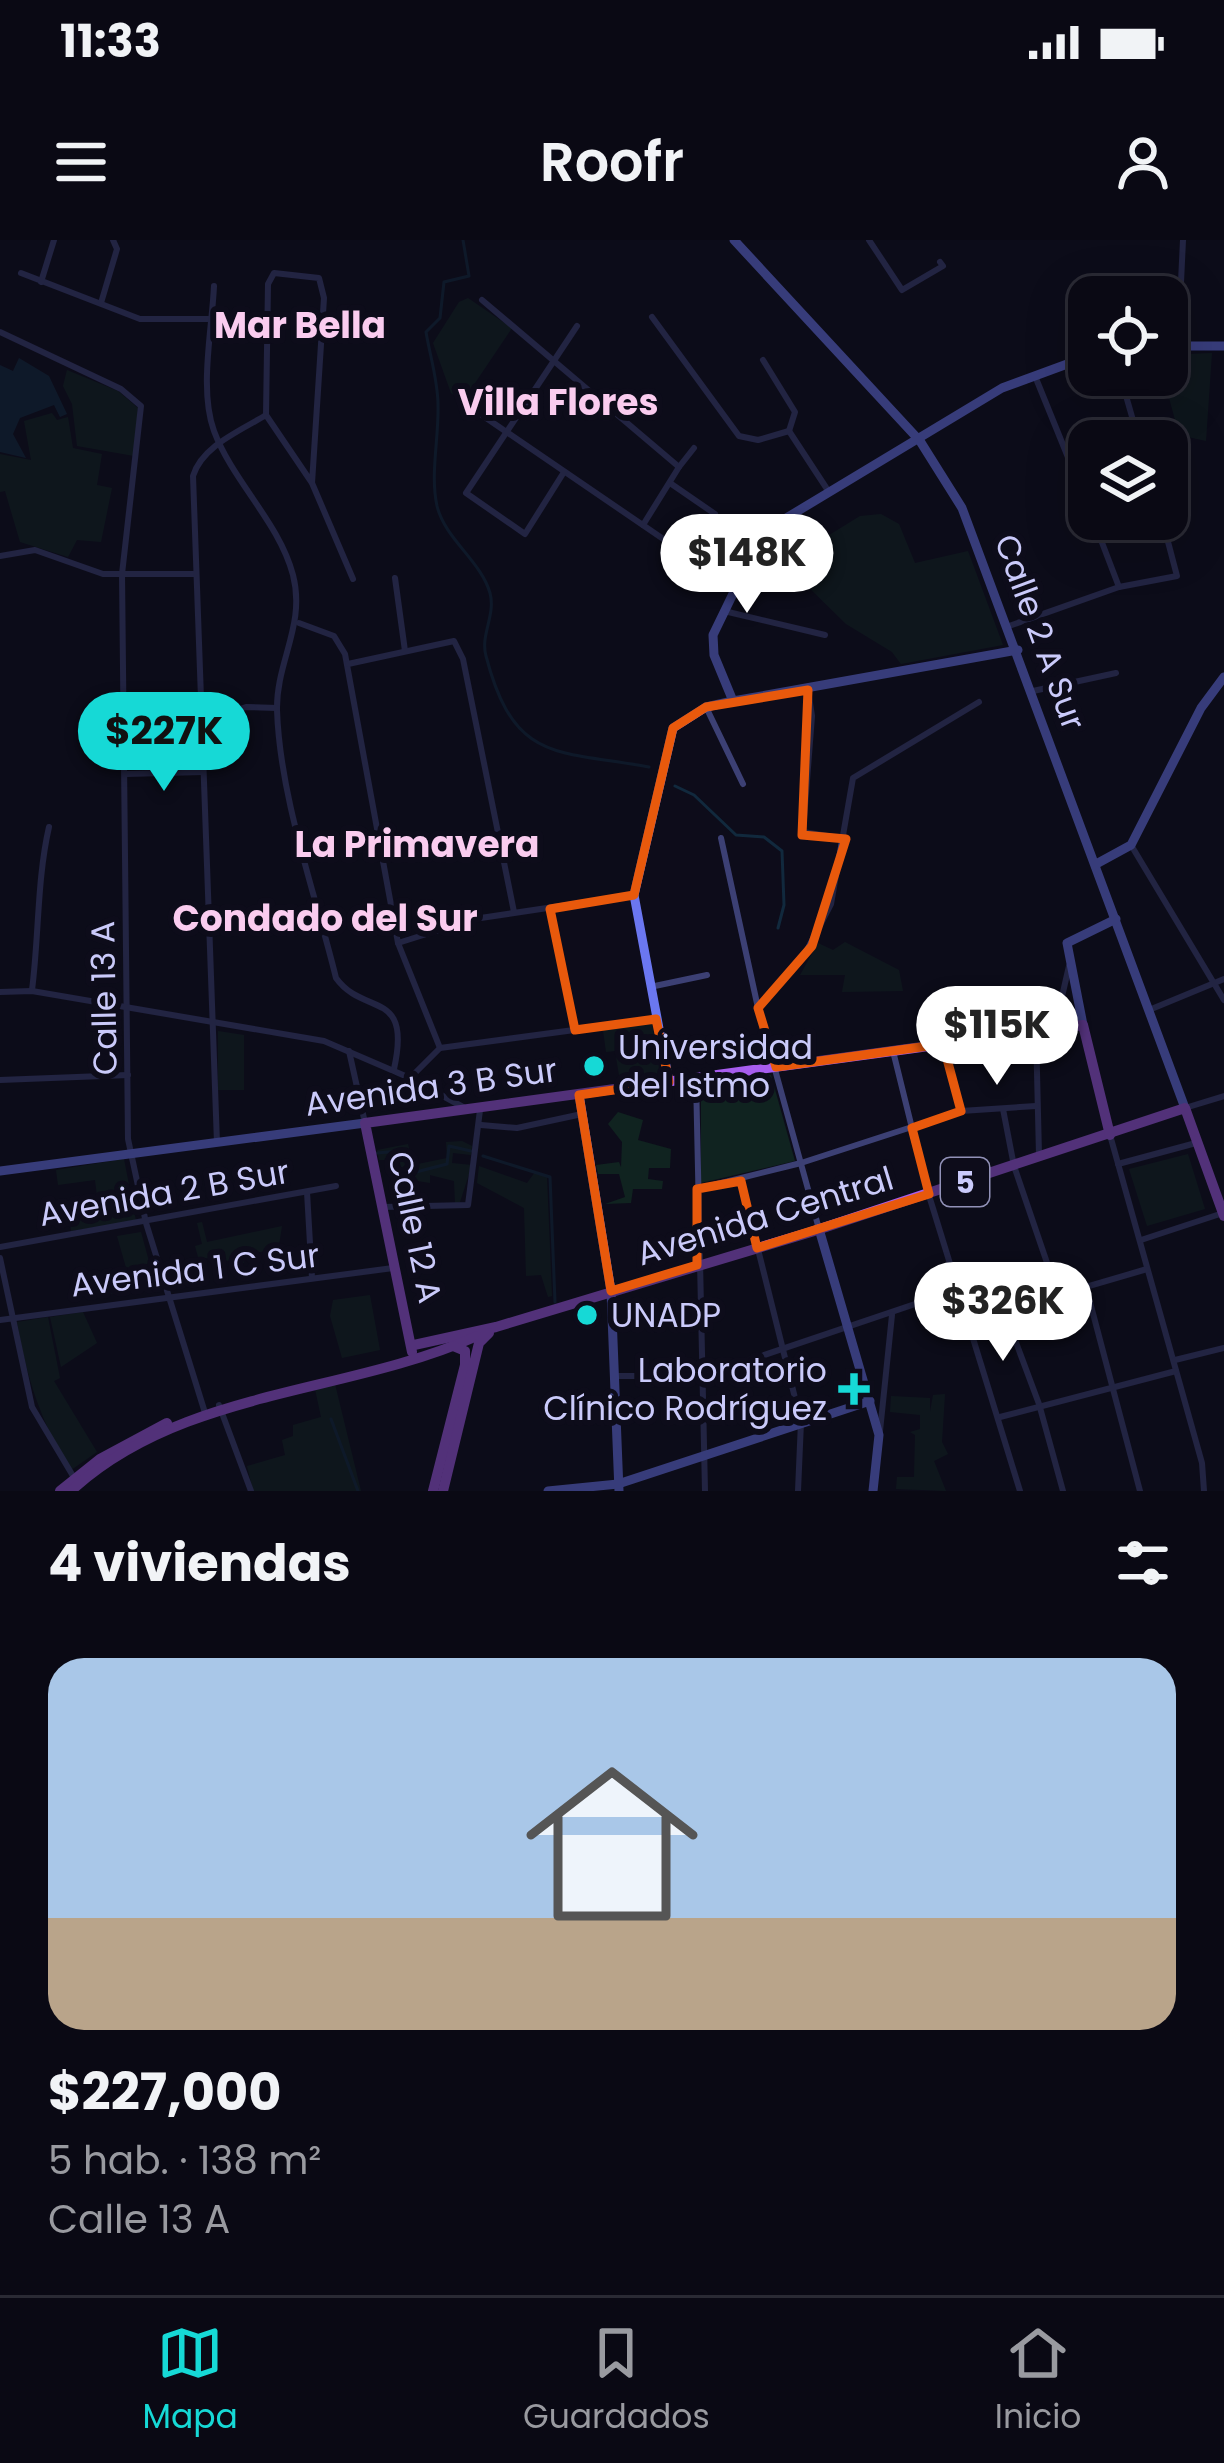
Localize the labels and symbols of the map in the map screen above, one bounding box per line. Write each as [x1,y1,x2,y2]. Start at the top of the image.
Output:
district label: Mar Bella [214,300,386,351]
district label: Villa Flores [457,377,659,428]
pin: $148K [663,514,831,616]
street label: Calle 2 A Sur [983,528,1097,736]
pin: $227K [80,692,248,794]
district label: La Primavera [295,819,539,870]
district label: Condado del Sur [172,893,478,944]
street label: Calle 13 A [79,920,129,1076]
pin: $115K [913,986,1081,1088]
place label: Universidad del Istmo [618,1024,813,1109]
street label: Avenida 3 B Sur [302,1046,560,1128]
marker: Universidad del Istmo [581,1053,607,1079]
street label: Calle 12 A [376,1147,454,1307]
street label: Avenida 2 B Sur [35,1148,293,1238]
street label: Avenida Central [631,1155,899,1277]
road number: 5 [941,1158,989,1206]
street label: Avenida 1 C Sur [68,1231,322,1309]
pin: $326K [919,1262,1087,1364]
place label: UNADP [611,1292,721,1339]
marker: UNADP [574,1302,600,1328]
place label: Laboratorio Clínico Rodríguez [543,1347,827,1432]
marker: Laboratorio Clínico Rodríguez [838,1373,870,1405]

